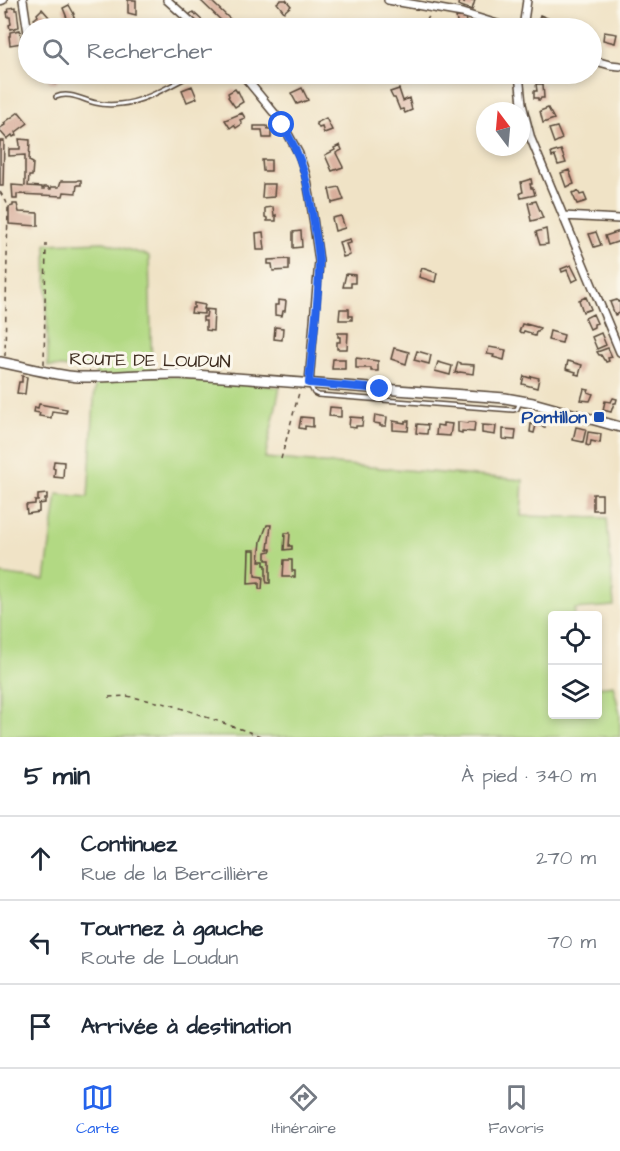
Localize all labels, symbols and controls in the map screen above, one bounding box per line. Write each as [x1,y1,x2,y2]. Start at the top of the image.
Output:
search box [18,18,602,84]
icon: search [39,35,72,68]
text: Rechercher [87,36,212,67]
north arrow [476,102,530,156]
route start [268,111,294,137]
street label: ROUTE DE LOUDUN [69,347,231,374]
route end [366,375,392,401]
place label: Pontillon [522,405,587,430]
marker: Pontillon [592,410,606,424]
map controls [548,611,602,719]
button: locate [548,611,602,665]
button: layers [548,665,602,719]
text: 5 min [24,758,90,794]
text: À pied · 340 m [461,762,596,790]
text: Continuez [81,829,177,860]
icon: ahead [24,842,57,875]
text: 270 m [536,844,596,872]
text: Rue de la Bercillière [81,860,268,888]
text: Tournez à gauche [81,913,263,944]
icon: left [24,926,57,959]
text: 70 m [548,928,596,956]
text: Route de Loudun [81,944,238,972]
icon: arrive [24,1010,57,1043]
text: Arrivée à destination [81,1011,291,1042]
tab: Carte [76,1081,119,1139]
tab: Itinéraire [271,1081,336,1139]
tab: Favoris [488,1081,544,1139]

